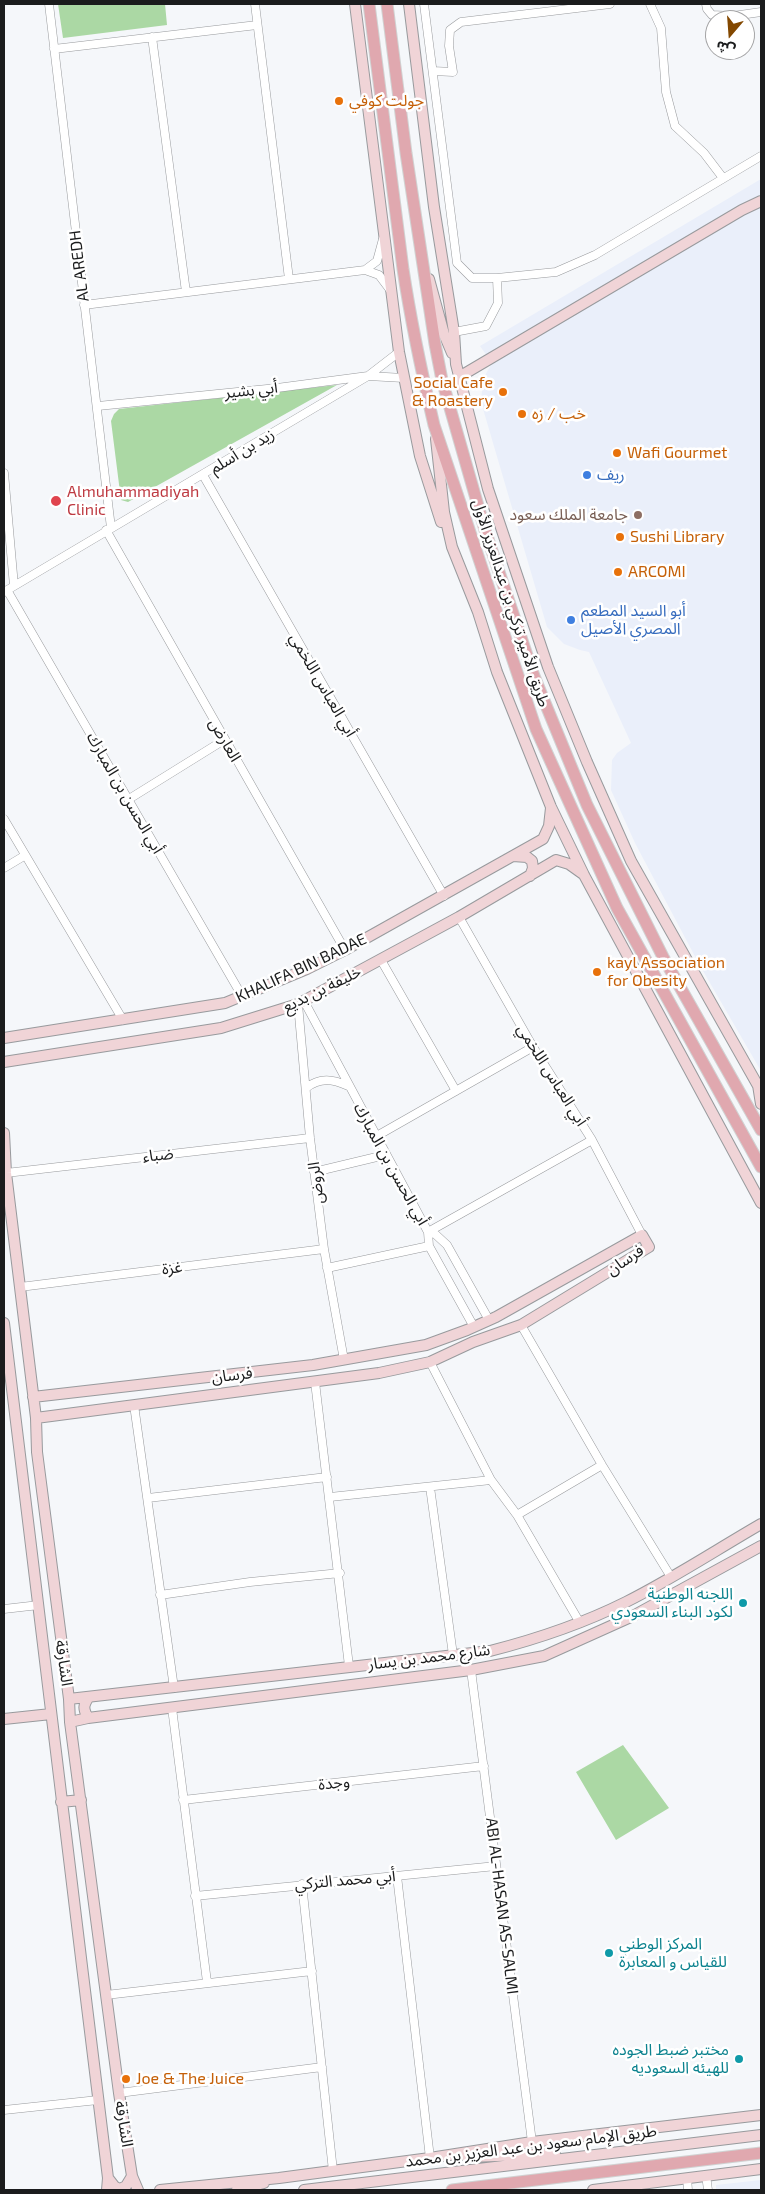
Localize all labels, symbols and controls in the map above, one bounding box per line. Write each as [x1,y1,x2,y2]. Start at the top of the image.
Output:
north arrow [705,10,755,60]
text: ش [714,38,737,60]
place label: جولت كوفي [349,91,424,111]
marker: جولت كوفي [333,95,345,107]
street label: AL AREDH [65,229,93,303]
place label: Social Cafe & Roastery [412,373,493,411]
street label: أبي بشير [223,378,279,402]
marker: Social Cafe & Roastery [497,386,509,398]
place label: خب / زه [532,404,586,424]
marker: خب / زه [516,408,528,420]
street label: زيد بن أسلم [206,424,278,478]
place label: Wafi Gourmet [627,443,727,463]
marker: Wafi Gourmet [611,447,623,459]
place label: ريف [597,465,625,485]
marker: ريف [581,469,593,481]
place label: Almuhammadiyah Clinic [67,482,199,520]
marker: Almuhammadiyah Clinic [49,494,63,508]
street label: طريق الأمير تركي بن عبدالعزيز الأول [468,497,554,709]
place label: جامعة الملك سعود [509,505,628,525]
marker: جامعة الملك سعود [632,509,644,521]
place label: Sushi Library [630,527,724,547]
marker: Sushi Library [614,531,626,543]
place label: ARCOMI [628,562,686,582]
marker: ARCOMI [612,566,624,578]
place label: أبو السيد المطعم المصري اﻷصيل [581,601,686,639]
marker: أبو السيد المطعم المصري اﻷصيل [565,614,577,626]
street label: أبي العباس اللخمي [285,630,361,740]
street label: العارض [205,715,245,765]
street label: أبي الحسن بن المبارك [82,729,168,857]
street label: KHALIFA BIN BADAE [233,929,369,1007]
place label: kayl Association for Obesity [607,953,725,991]
street label: خليفة بن بديع [280,962,364,1016]
marker: kayl Association for Obesity [591,966,603,978]
street label: أبي العباس اللخمي [513,1020,591,1130]
street label: أبي الحسن بن المبارك [349,1099,433,1229]
street label: ضباء [141,1144,175,1166]
street label: الروض [304,1161,328,1205]
street label: فرسان [603,1241,647,1279]
street label: غزة [161,1257,183,1279]
street label: فرسان [210,1363,254,1387]
place label: اللجنه الوطنية لكود البناء السعودي [611,1584,733,1622]
marker: اللجنه الوطنية لكود البناء السعودي [737,1597,749,1609]
street label: الشارقة [51,1639,77,1687]
street label: شارع محمد بن يسار [367,1640,491,1674]
street label: وجدة [317,1772,351,1794]
street label: ABI AL-HASAN AS-SALMI [482,1817,522,1995]
street label: أبي محمد التركي [294,1866,396,1894]
place label: المركز الوطني للقياس و المعابرة [619,1934,727,1972]
marker: المركز الوطني للقياس و المعابرة [603,1947,615,1959]
place label: مختبر ضبط الجوده للهيئه السعوديه [612,2040,729,2078]
marker: مختبر ضبط الجوده للهيئه السعوديه [733,2053,745,2065]
place label: Joe & The Juice [136,2069,244,2089]
marker: Joe & The Juice [120,2073,132,2085]
street label: الشارقة [111,2100,137,2148]
street label: طريق الإمام سعود بن عبد العزيز بن محمد [404,2121,658,2171]

